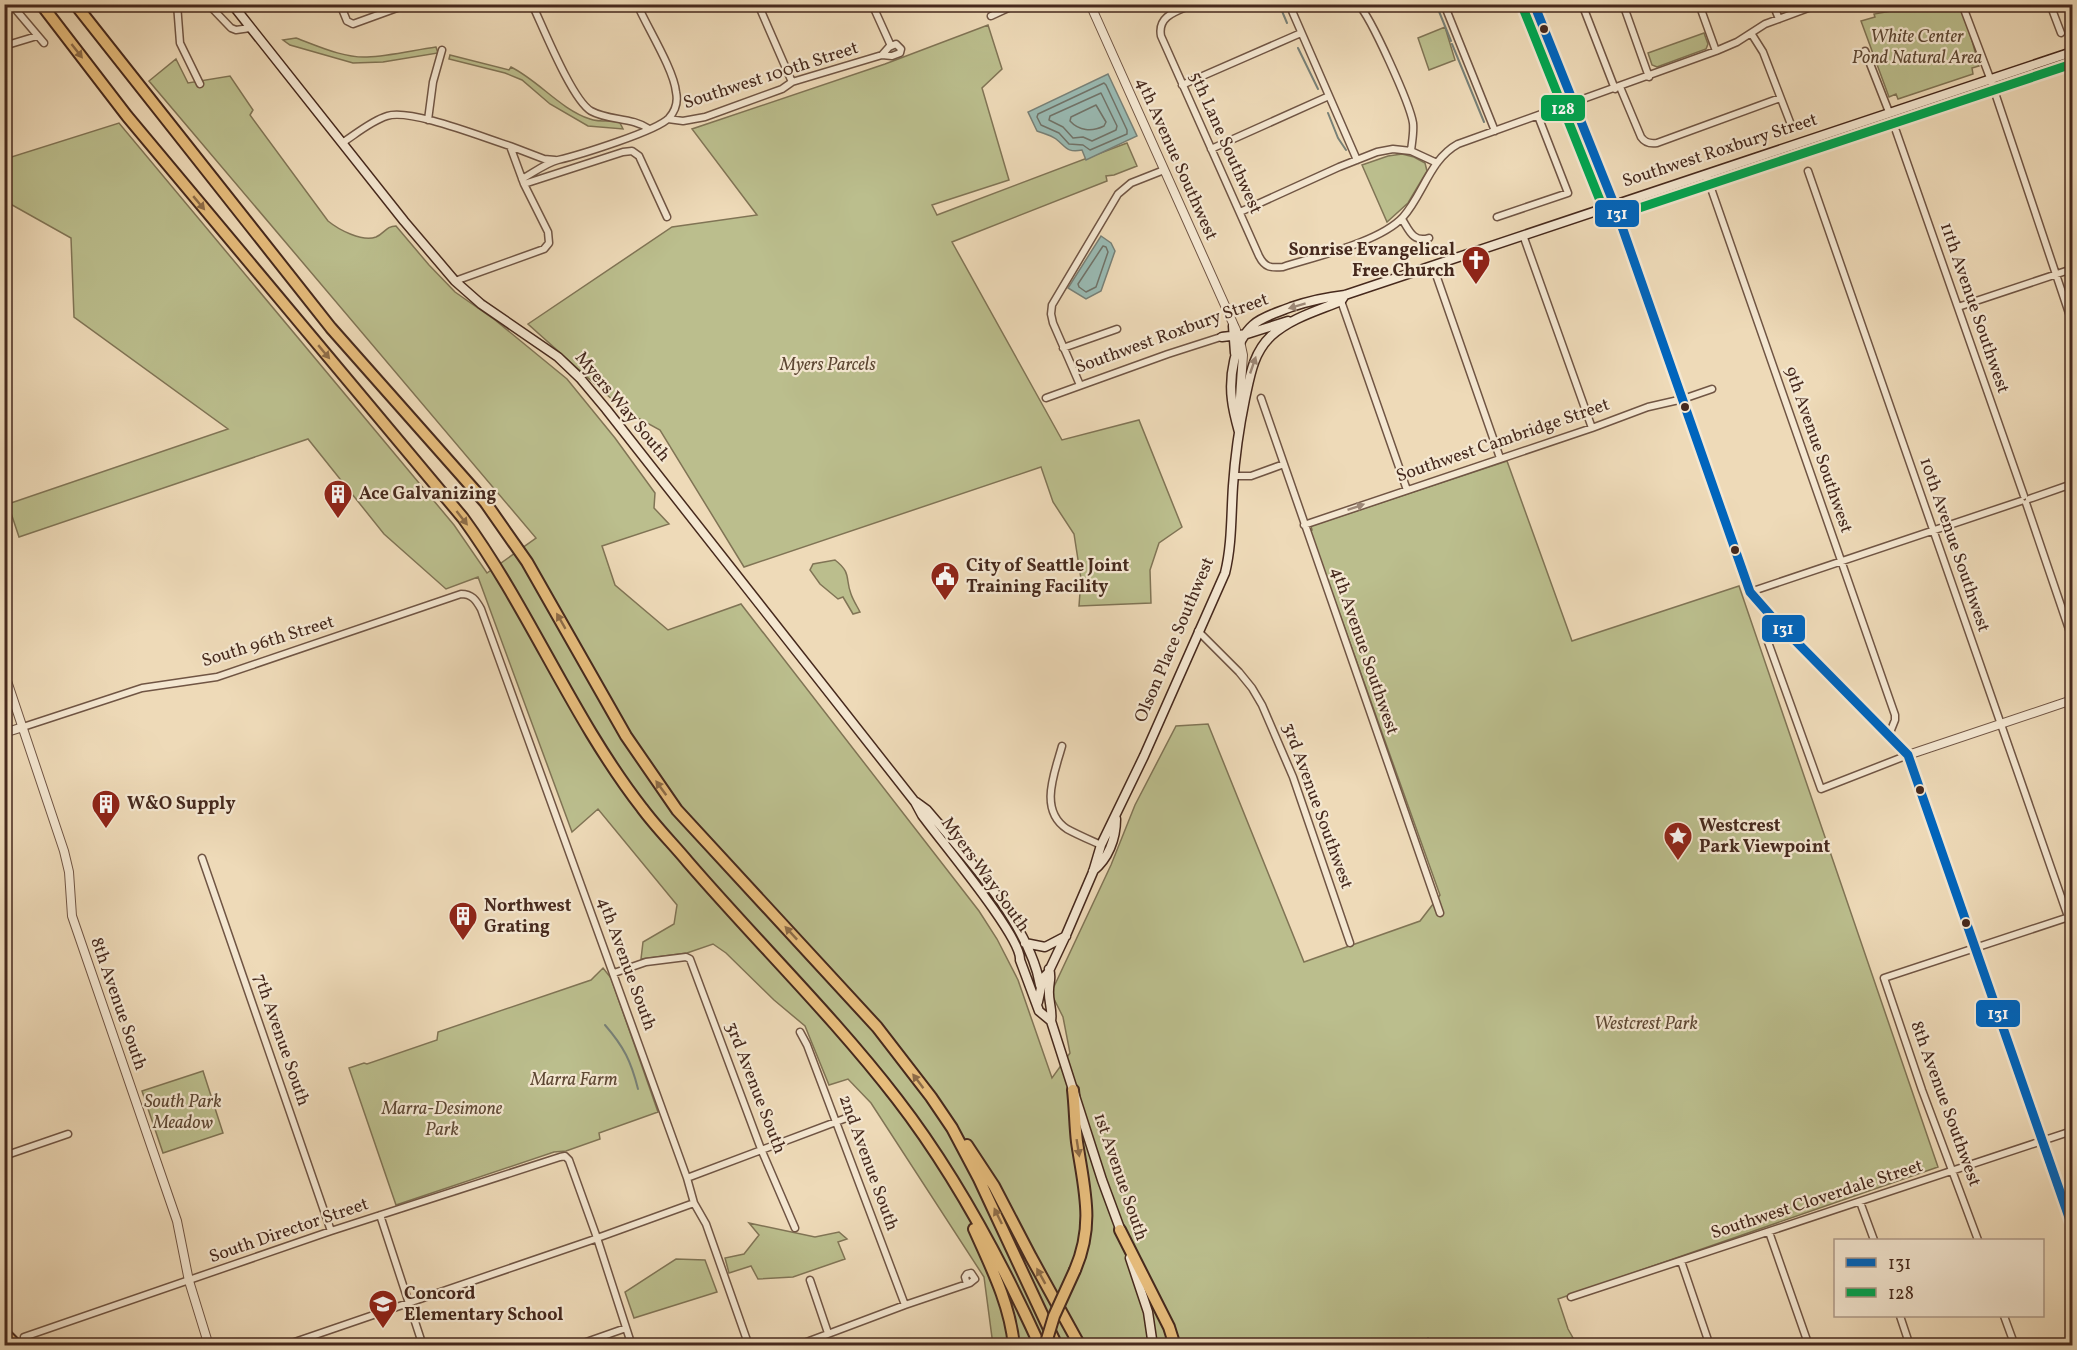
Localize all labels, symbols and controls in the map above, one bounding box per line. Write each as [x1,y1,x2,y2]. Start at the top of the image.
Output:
unlabelled marker [1538,23,1550,35]
park label: White Center Pond Natural Area [1852,25,1982,71]
street label: Southwest 100th Street [680,36,862,116]
one-way arrow [70,43,83,59]
street label: 5th Lane Southwest [1182,68,1268,218]
street label: 4th Avenue Southwest [1129,73,1223,245]
line badge: 128 [1540,94,1586,122]
text: 128 [1551,99,1575,121]
street label: Southwest Roxbury Street [1619,108,1821,194]
one-way arrow [193,195,205,210]
line badge: 131 [1594,199,1640,228]
text: 131 [1606,204,1628,226]
street label: 11th Avenue Southwest [1933,219,2015,397]
place label: Sonrise Evangelical Free Church [1288,238,1455,284]
church icon: Sonrise Evangelical Free Church [1460,244,1492,286]
street label: Southwest Roxbury Street [1072,287,1272,381]
one-way arrow [1288,301,1306,311]
one-way arrow [318,344,331,360]
street label: Myers Way South [568,346,676,468]
park label: Myers Parcels [779,353,876,378]
one-way arrow [1249,356,1259,374]
street label: 9th Avenue Southwest [1778,363,1858,537]
street label: Southwest Cambridge Street [1393,393,1613,489]
unlabelled marker [1679,401,1691,413]
street label: 10th Avenue Southwest [1912,454,1996,636]
building icon: Ace Galvanizing [322,478,354,520]
place label: Ace Galvanizing [359,482,497,507]
one-way arrow [1347,502,1365,511]
one-way arrow [456,511,468,526]
unlabelled marker [1729,544,1741,556]
street label: Olson Place Southwest [1129,553,1221,727]
place label: City of Seattle Joint Training Facility [966,554,1130,600]
public building icon: City of Seattle Joint Training Facility [929,560,961,602]
street label: 4th Avenue Southwest [1324,564,1404,738]
street label: South 96th Street [199,610,337,674]
one-way arrow [555,613,566,629]
line badge: 131 [1761,614,1806,643]
text: 131 [1772,619,1794,641]
street label: 3rd Avenue Southwest [1275,719,1359,893]
one-way arrow [655,781,667,797]
unlabelled marker [1914,784,1926,796]
building icon: W&O Supply [90,788,122,830]
place label: W&O Supply [127,792,236,817]
street label: Myers Way South [935,812,1036,938]
place label: Westcrest Park Viewpoint [1699,814,1830,860]
place icon: Westcrest Park Viewpoint [1662,820,1694,862]
place label: Northwest Grating [484,894,572,940]
street label: 4th Avenue South [590,894,662,1035]
building icon: Northwest Grating [447,900,479,942]
unlabelled marker [1960,917,1972,929]
one-way arrow [785,926,799,940]
street label: 8th Avenue South [84,934,153,1074]
street label: 7th Avenue South [247,970,315,1110]
line badge: 131 [1975,999,2021,1028]
text: 131 [1987,1004,2009,1026]
park label: Westcrest Park [1594,1012,1698,1037]
street label: 3rd Avenue South [718,1018,792,1158]
street label: 8th Avenue Southwest [1903,1018,1987,1190]
park label: Marra Farm [529,1068,618,1093]
one-way arrow [913,1073,925,1088]
park label: South Park Meadow [144,1090,222,1136]
street label: 2nd Avenue South [832,1091,904,1235]
park label: Marra-Desimone Park [381,1097,503,1143]
street label: 1st Avenue South [1086,1110,1154,1245]
one-way arrow [1074,1139,1083,1158]
street label: Southwest Cloverdale Street [1708,1154,1926,1246]
street label: South Director Street [206,1192,372,1270]
one-way arrow [993,1207,1003,1225]
legend [1834,1239,2044,1317]
text: 131 [1888,1252,1911,1277]
one-way arrow [1036,1267,1046,1284]
place label: Concord Elementary School [404,1282,564,1328]
text: 128 [1888,1282,1914,1307]
school or university icon: Concord Elementary School [367,1288,399,1330]

